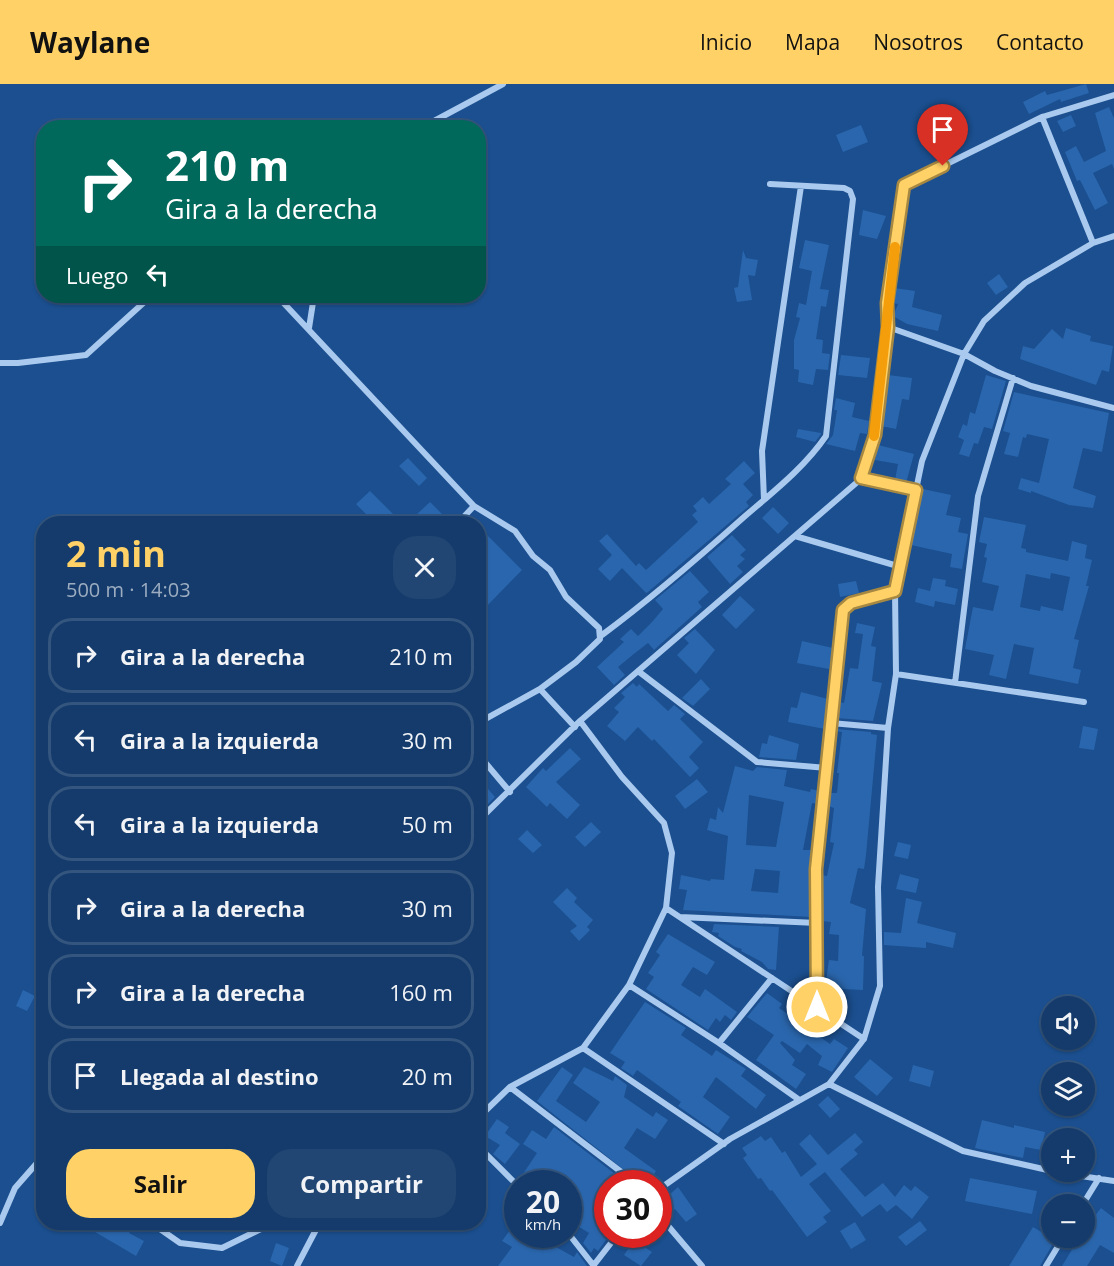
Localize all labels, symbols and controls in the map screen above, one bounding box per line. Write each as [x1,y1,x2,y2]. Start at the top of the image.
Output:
text: Waylane [30,23,150,61]
text: Inicio [700,28,752,56]
text: Mapa [785,28,840,56]
text: Nosotros [873,28,963,56]
text: Contacto [996,28,1084,56]
pin [917,104,968,166]
icon: arrive [926,113,959,146]
text: 210 m [165,136,289,193]
icon: right [66,144,144,222]
text: Gira a la derecha [165,190,378,227]
icon: left [141,258,174,291]
text: Luego [66,260,129,290]
text: 2 min [66,529,166,578]
button: close [393,536,456,599]
text: 500 m · 14:03 [66,576,191,603]
icon: right [69,639,102,672]
text: Gira a la derecha [120,641,305,671]
text: 210 m [389,641,453,671]
icon: left [69,723,102,756]
text: Gira a la izquierda [120,725,319,755]
text: 30 m [402,725,453,755]
icon: left [69,807,102,840]
text: Gira a la izquierda [120,809,319,839]
text: 50 m [402,809,453,839]
icon: right [69,891,102,924]
text: Gira a la derecha [120,893,305,923]
text: 30 m [402,893,453,923]
icon: right [69,975,102,1008]
position arrow [785,975,849,1039]
text: Gira a la derecha [120,977,305,1007]
text: 160 m [389,977,453,1007]
map controls [1041,996,1095,1248]
button: sound [1041,996,1095,1050]
icon: arrive [69,1059,102,1092]
text: Llegada al destino [120,1061,319,1091]
text: 20 m [402,1061,453,1091]
button: layers [1041,1062,1095,1116]
button: + [1041,1128,1095,1182]
button: Salir [66,1149,255,1218]
button: Compartir [267,1149,456,1218]
speed limit sign: 30 [594,1170,672,1248]
text: 20 [526,1181,560,1222]
button: − [1041,1194,1095,1248]
text: km/h [525,1214,561,1234]

